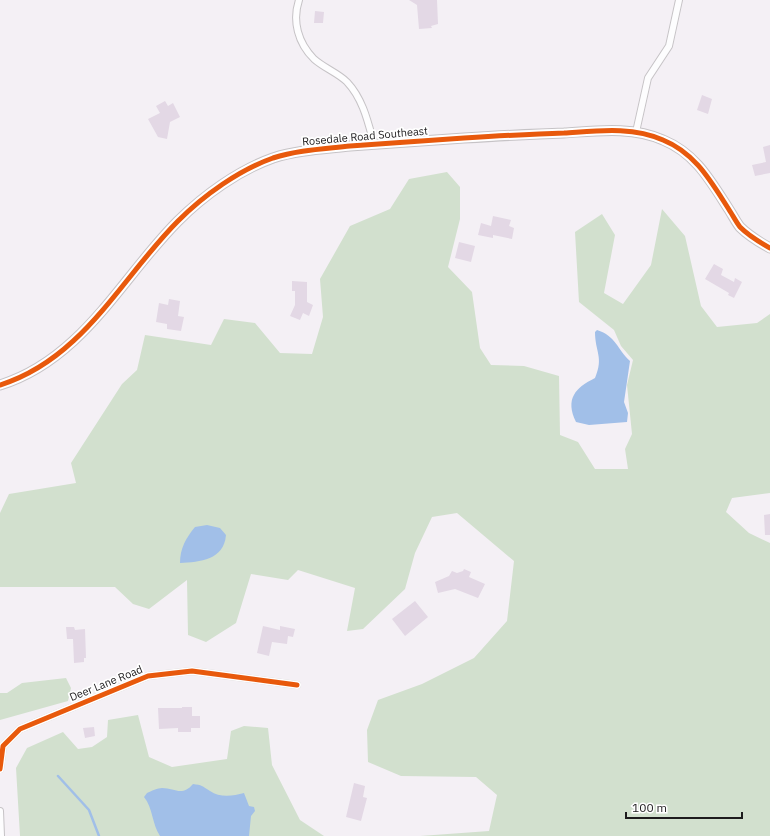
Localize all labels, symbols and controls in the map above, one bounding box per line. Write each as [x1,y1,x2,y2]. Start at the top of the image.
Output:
street label: Rosedale Road Southeast [302,124,429,148]
street label: Deer Lane Road [67,662,145,704]
scale bar [626,794,742,820]
text: 100 m [632,800,667,815]

